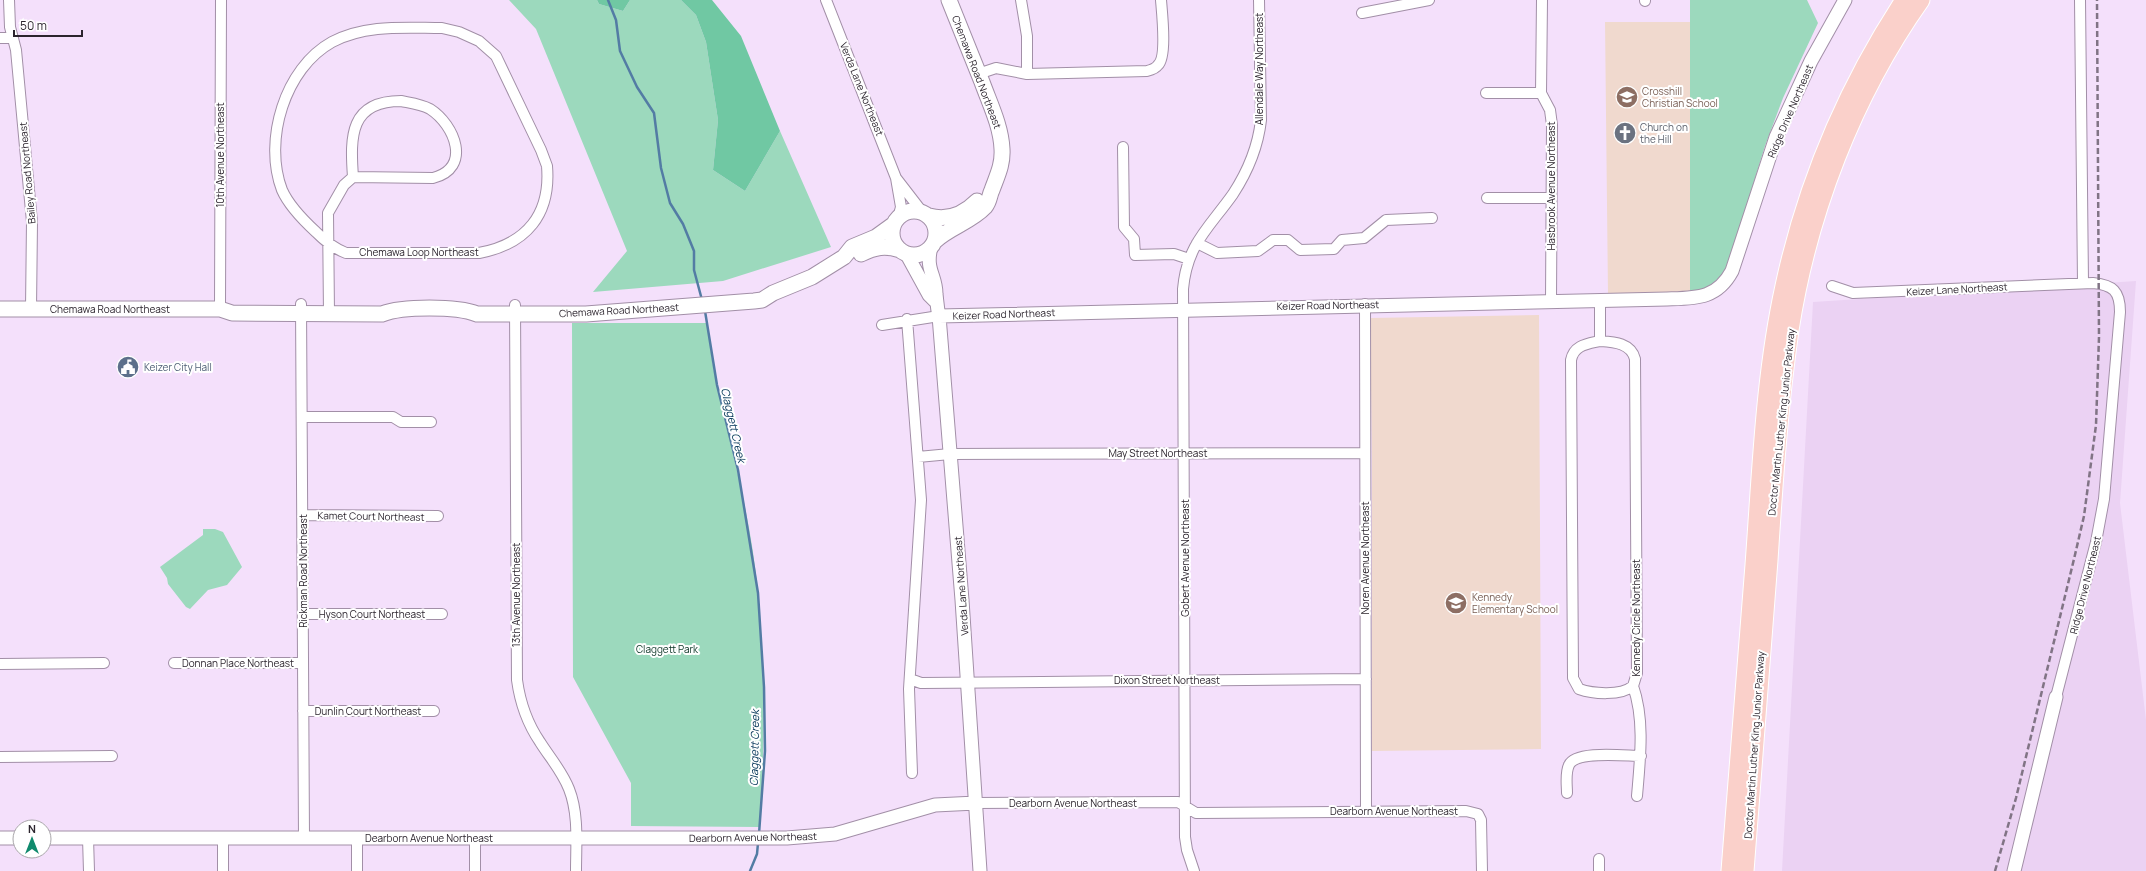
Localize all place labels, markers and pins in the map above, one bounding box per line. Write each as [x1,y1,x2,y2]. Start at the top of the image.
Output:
school or university icon: Crosshill Christian School [1614,84,1640,110]
place label: Crosshill Christian School [1642,84,1718,110]
church icon: Church on the Hill [1612,120,1638,146]
place label: Church on the Hill [1640,120,1688,146]
public building icon: Keizer City Hall [115,354,141,380]
place label: Keizer City Hall [144,360,212,374]
school or university icon: Kennedy Elementary School [1443,590,1469,616]
place label: Kennedy Elementary School [1472,590,1558,616]

